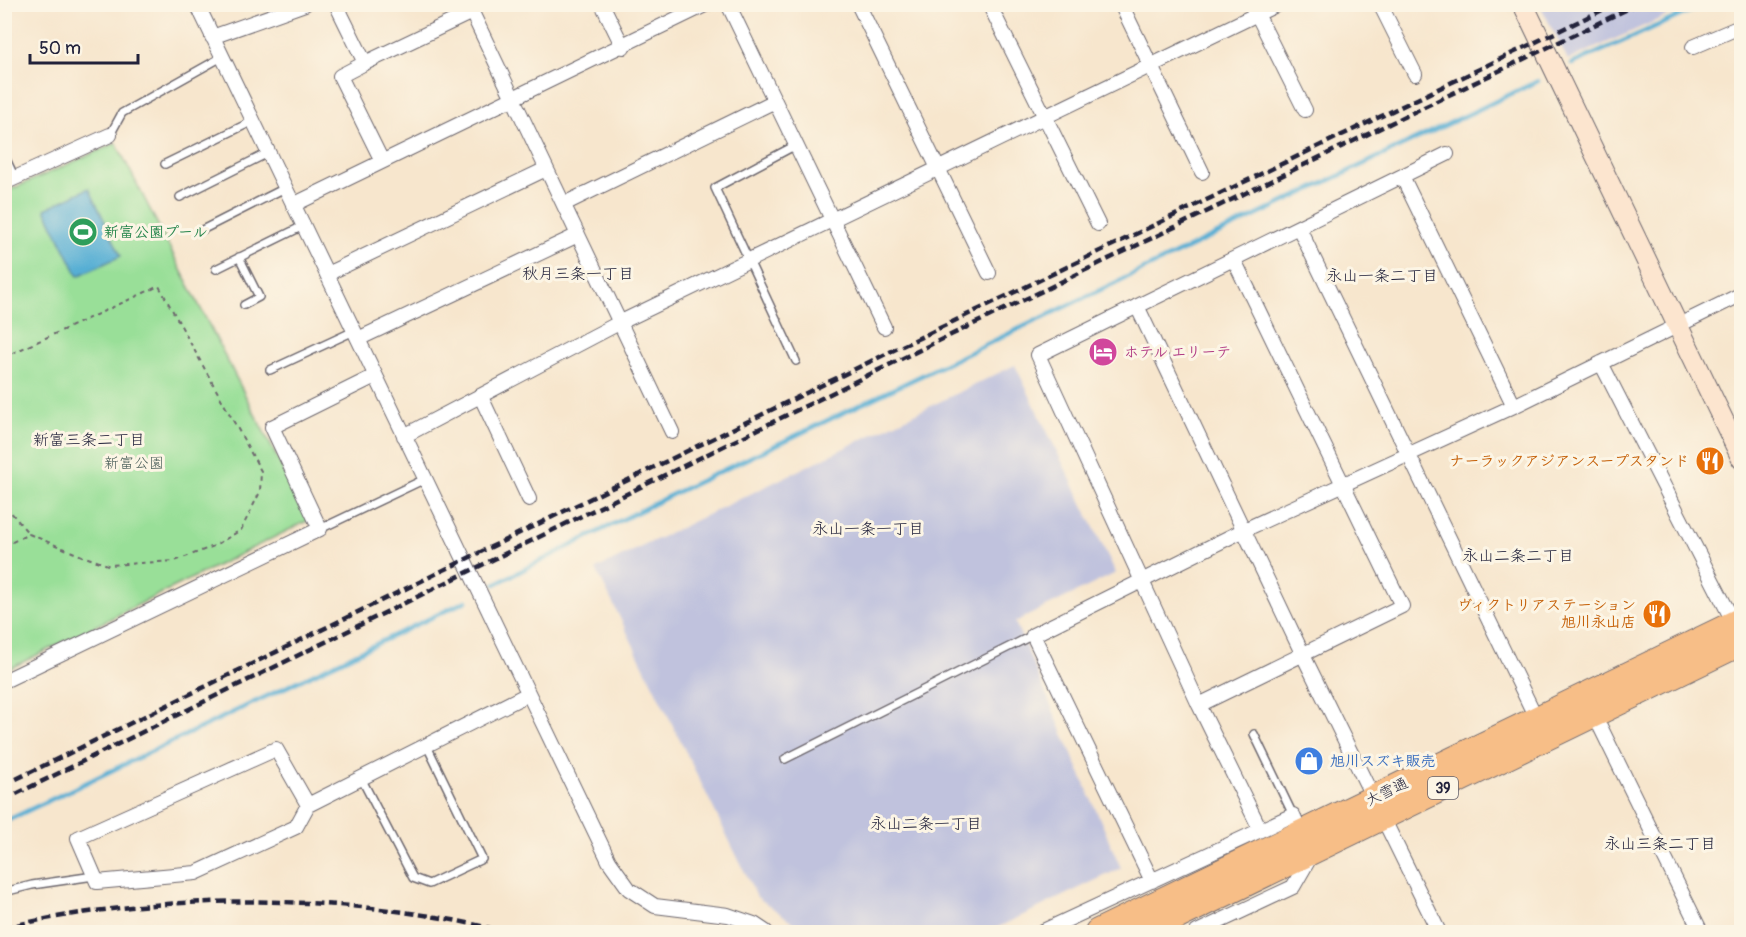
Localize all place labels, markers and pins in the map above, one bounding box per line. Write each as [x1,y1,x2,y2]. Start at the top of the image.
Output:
sports icon: 新富公園プール [67,216,99,248]
place label: 新富公園プール [104,223,208,242]
hotel icon: ホテル エリーテ [1087,336,1119,368]
place label: ホテル エリーテ [1124,343,1231,362]
restaurant icon: ナーラックアジアンスープスタンド [1694,445,1726,477]
place label: ナーラックアジアンスープスタンド [1450,452,1689,471]
place label: ヴィクトリアステーション 旭川永山店 [1457,596,1636,632]
restaurant icon: ヴィクトリアステーション 旭川永山店 [1641,598,1673,630]
shop icon: 旭川スズキ販売 [1293,745,1325,777]
place label: 旭川スズキ販売 [1330,752,1436,771]

